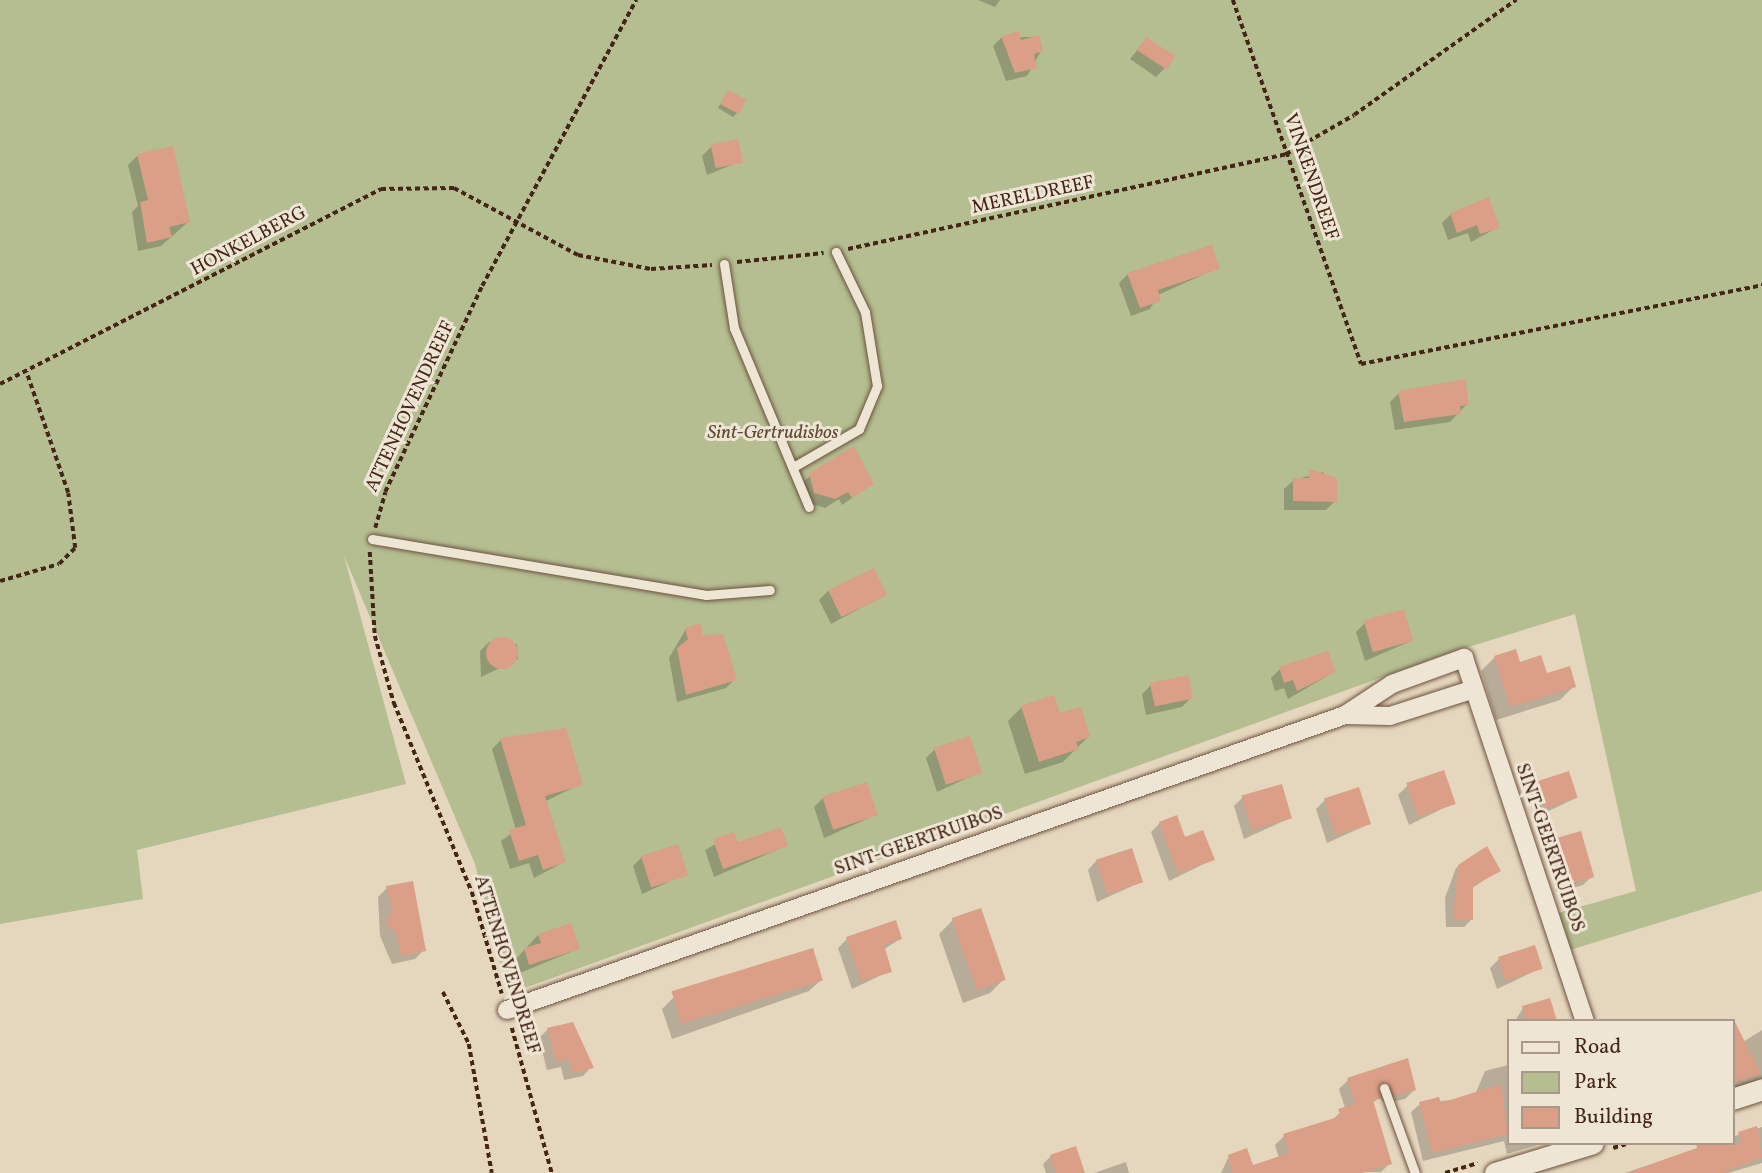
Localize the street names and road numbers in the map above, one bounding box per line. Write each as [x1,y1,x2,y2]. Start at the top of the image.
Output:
street label: VINKENDREEF [1278,111,1342,243]
street label: MERELDREEF [970,172,1096,220]
street label: HONKELBERG [187,202,311,282]
street label: ATTENHOVENDREEF [361,318,461,496]
street label: SINT-GEERTRUIBOS [1509,761,1589,935]
street label: SINT-GEERTRUIBOS [832,802,1006,882]
street label: ATTENHOVENDREEF [468,873,544,1057]

